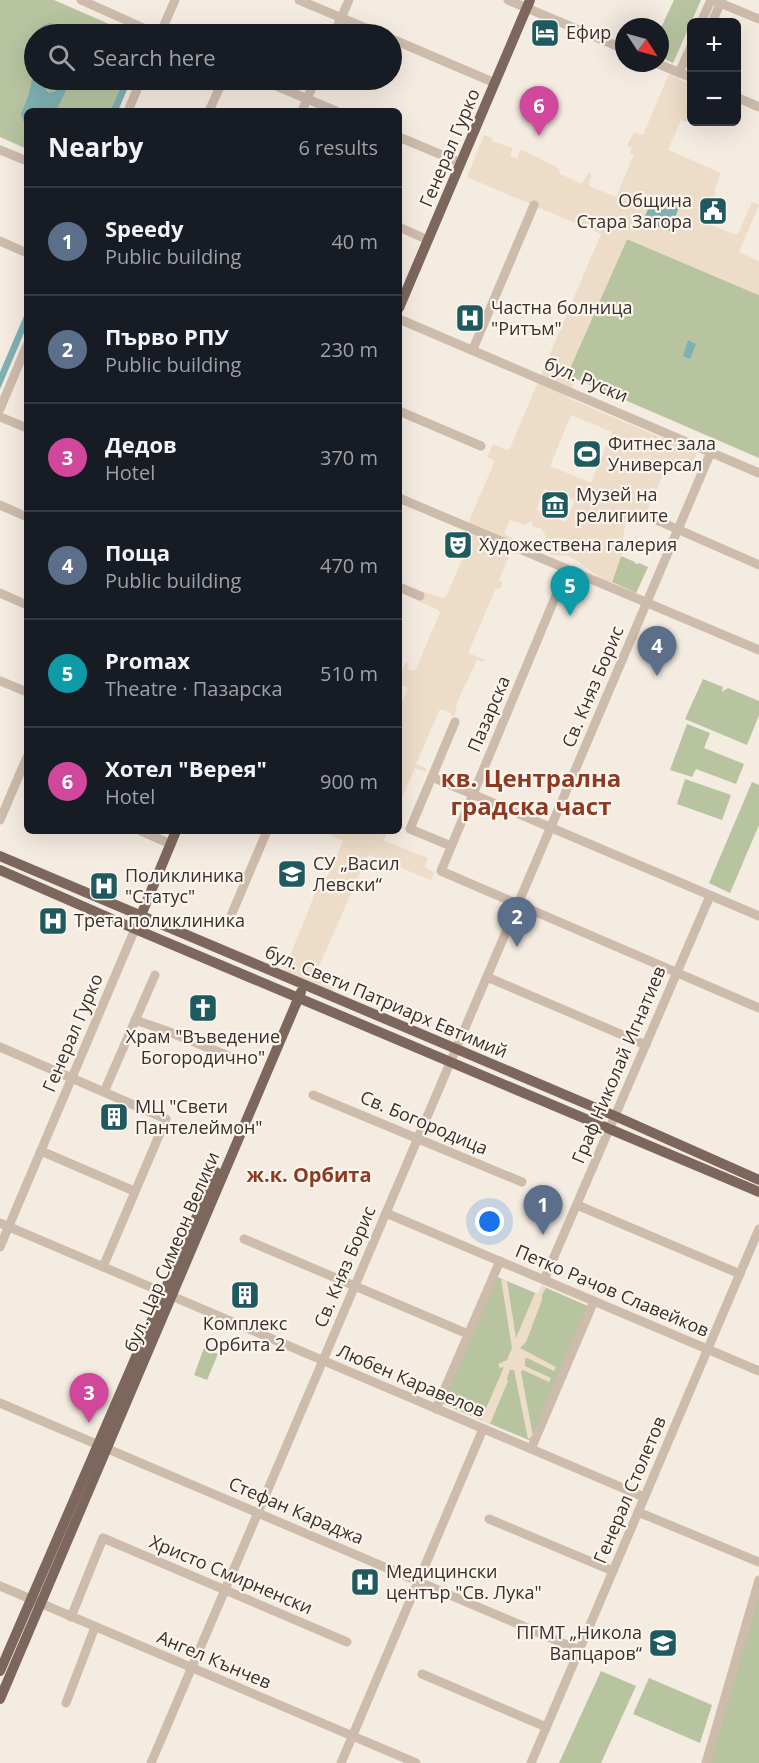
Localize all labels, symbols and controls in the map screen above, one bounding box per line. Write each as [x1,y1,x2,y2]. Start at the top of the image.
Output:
hotel icon: Ефир [529,17,561,49]
north arrow [615,18,669,72]
map controls [687,18,741,126]
button: + [687,18,741,72]
place label: Ефир [566,20,611,44]
search box [24,24,402,90]
icon: search [45,41,78,74]
text: Search here [93,42,216,72]
button: − [687,72,741,126]
street label: Генерал Гурко [413,85,485,211]
pin: 6 [520,86,558,136]
text: Nearby [48,129,143,165]
text: 6 results [298,134,378,161]
place label: Община Стара Загора [576,188,692,233]
public building icon: Община Стара Загора [697,195,729,227]
text: Speedy [105,213,183,243]
text: 1 [62,228,73,255]
text: 40 m [331,228,378,255]
text: Public building [105,243,241,270]
place label: Частна болница "Ритъм" [491,295,633,340]
hospital icon: Частна болница "Ритъм" [454,302,486,334]
text: Първо РПУ [105,321,229,351]
text: 2 [62,336,73,363]
text: 230 m [320,336,378,363]
text: Public building [105,351,241,378]
street label: бул. Руски [541,351,632,407]
text: Дедов [105,429,177,459]
place label: Фитнес зала Универсал [608,431,716,476]
sports icon: Фитнес зала Универсал [571,438,603,470]
text: 3 [62,444,73,471]
text: 370 m [320,444,378,471]
text: Hotel [105,459,155,486]
place label: Музей на религиите [576,482,668,527]
museum icon: Музей на религиите [539,489,571,521]
theatre icon: Художествена галерия [442,529,474,561]
place label: Художествена галерия [479,532,677,556]
text: Поща [105,537,170,567]
text: 4 [62,552,73,579]
text: 470 m [320,552,378,579]
pin: 5 [550,566,590,616]
text: Public building [105,567,241,594]
street label: Св. Княз Борис [556,622,629,751]
pin: 4 [638,626,676,676]
text: Promax [105,645,190,675]
text: 5 [62,660,73,687]
text: 510 m [320,660,378,687]
street label: Пазарска [461,672,515,755]
text: Theatre · Пазарска [105,675,283,702]
text: Хотел "Верея" [105,753,267,783]
district label: кв. Централна градска част [441,761,621,822]
text: 6 [62,768,73,795]
text: 900 m [320,768,378,795]
text: Hotel [105,783,155,810]
place label: СУ „Васил Левски“ [313,851,399,896]
school or university icon: СУ „Васил Левски“ [276,858,308,890]
place label: Поликлиника "Статус" [125,863,244,908]
hospital icon: Поликлиника "Статус" [88,870,120,902]
pin: 2 [498,898,536,947]
hospital icon: Трета поликлиника [37,905,69,937]
place label: Трета поликлиника [74,908,245,932]
street label: бул. Свети Патриарх Евтимий [261,939,511,1063]
street label: Граф Николай Игнатиев [566,962,671,1167]
street label: Генерал Гурко [36,970,108,1096]
church icon: Храм "Въведение Богородично" [187,992,219,1024]
place label: Храм "Въведение Богородично" [126,1024,280,1069]
street label: Св. Богородица [357,1084,492,1160]
place label: МЦ "Свети Пантелеймон" [135,1094,263,1139]
building icon: МЦ "Свети Пантелеймон" [98,1101,130,1133]
street label: бул. Цар Симеон Велики [118,1148,224,1356]
district label: ж.к. Орбита [246,1161,372,1188]
pin: 1 [524,1186,562,1235]
street label: Св. Княз Борис [308,1202,381,1331]
your location [475,1207,504,1236]
street label: Петко Рачов Славейков [512,1238,713,1342]
building icon: Комплекс Орбита 2 [229,1279,261,1311]
place label: Комплекс Орбита 2 [203,1311,288,1356]
street label: Любен Каравелов [334,1338,489,1422]
pin: 3 [70,1374,109,1423]
street label: Генерал Столетов [587,1412,671,1567]
street label: Стефан Караджа [225,1471,368,1549]
street label: Христо Смирненски [146,1529,316,1619]
place label: Медицински център "Св. Лука" [386,1559,542,1604]
hospital icon: Медицински център "Св. Лука" [349,1566,381,1598]
place label: ПГМТ „Никола Вапцаров“ [516,1620,643,1665]
street label: Ангел Кънчев [154,1624,275,1694]
school or university icon: ПГМТ „Никола Вапцаров“ [647,1627,679,1659]

